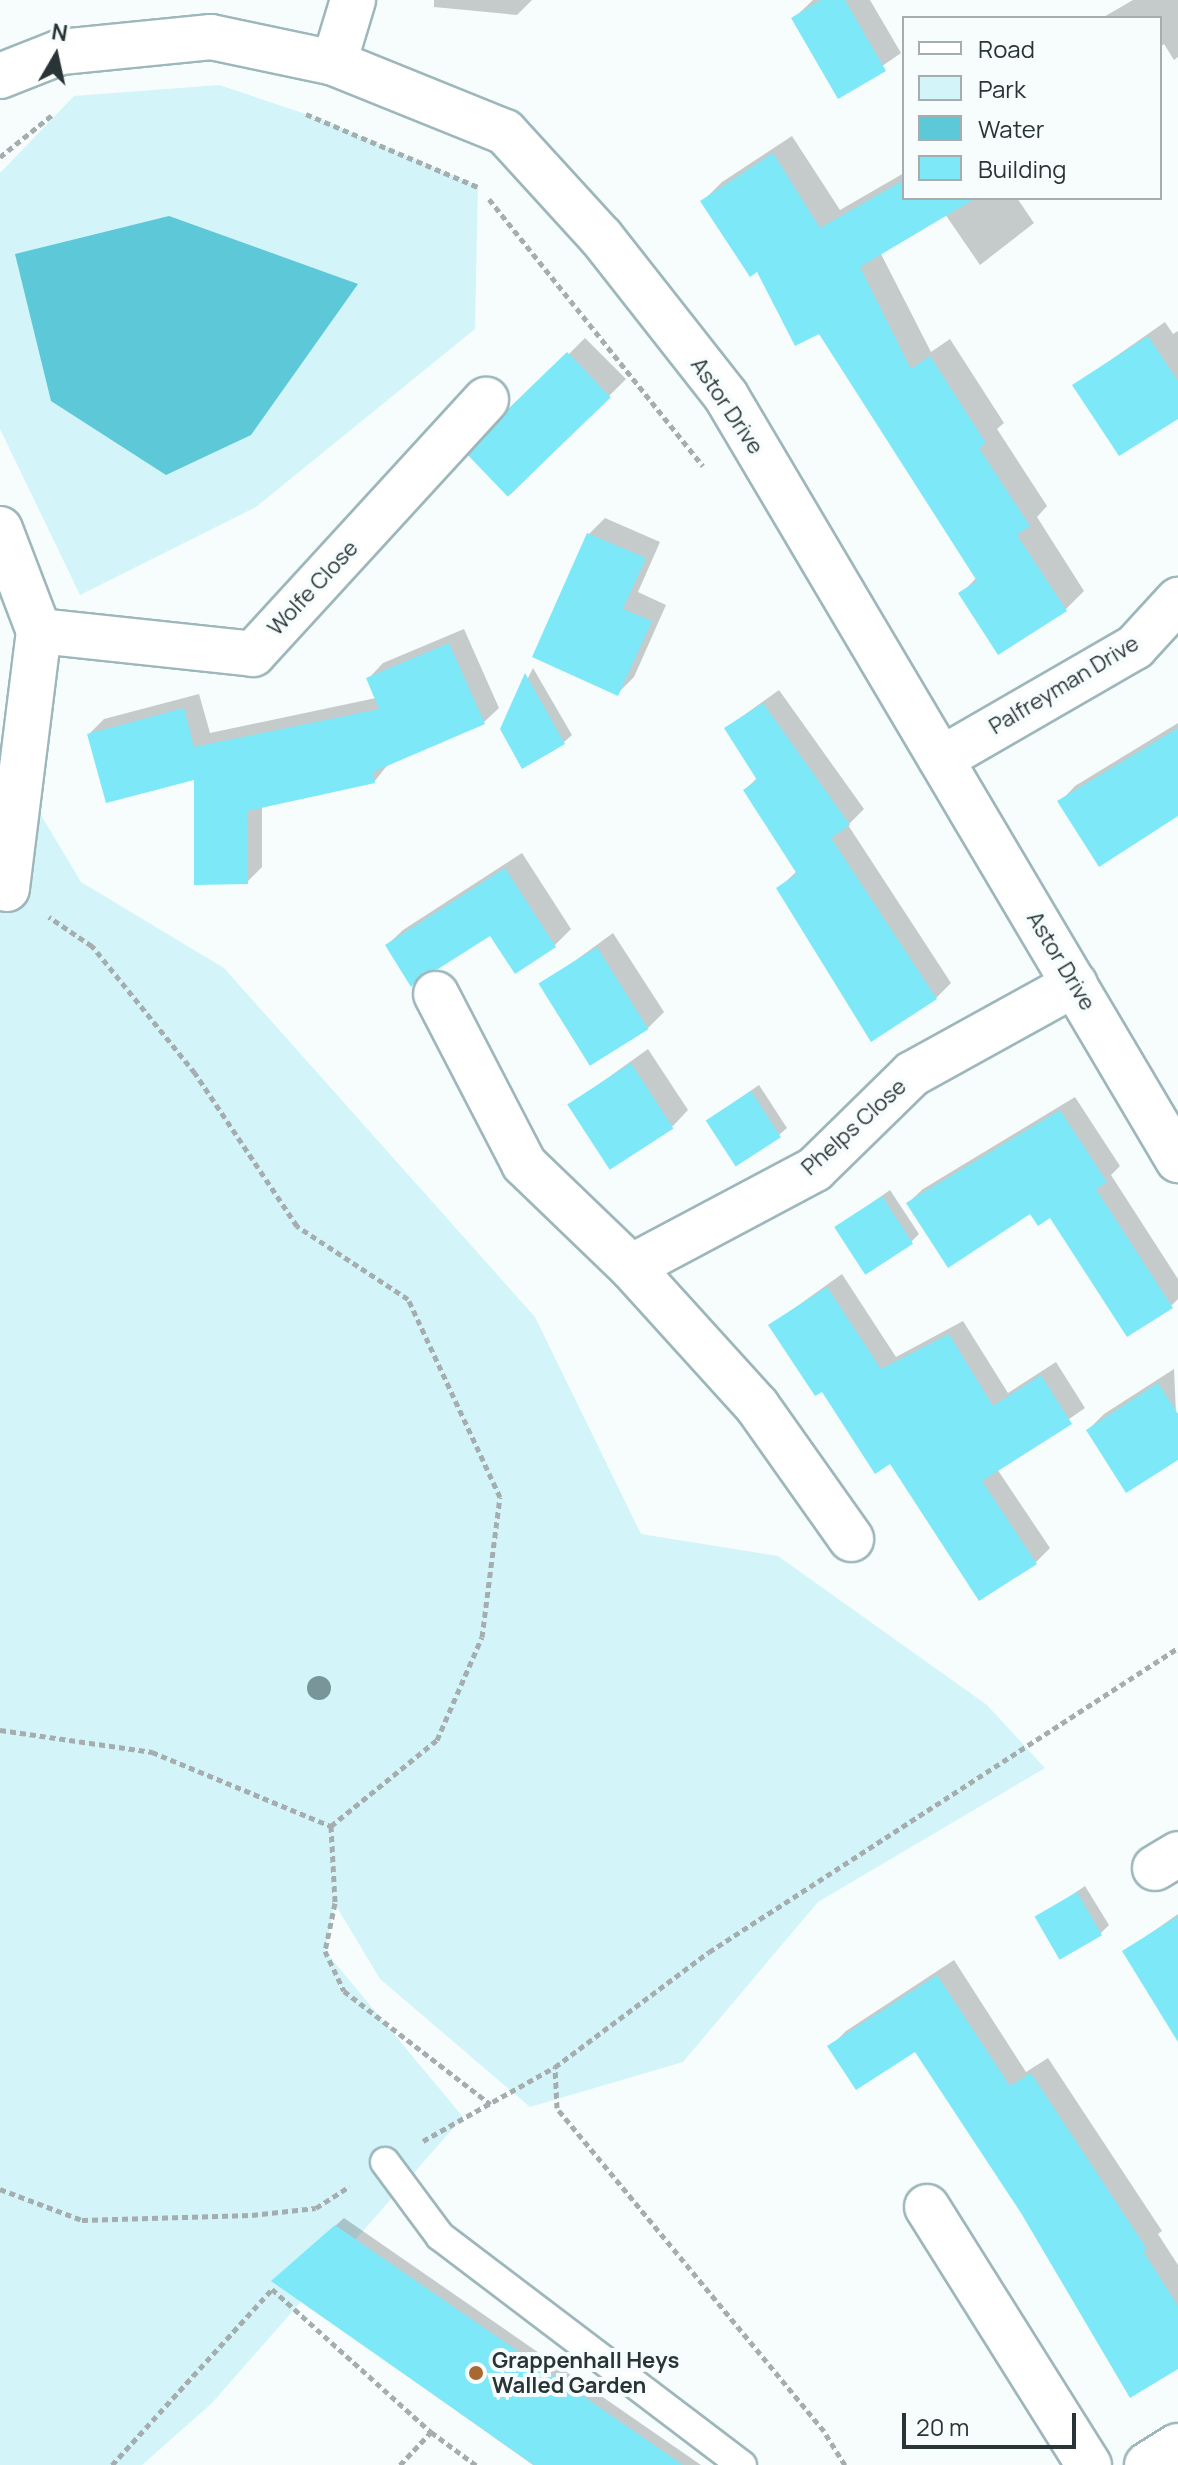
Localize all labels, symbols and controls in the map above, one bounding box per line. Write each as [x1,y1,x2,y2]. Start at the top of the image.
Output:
north arrow [16,16,96,96]
text: N [50,16,70,48]
legend [902,16,1162,200]
text: Road [978,32,1035,65]
text: Park [978,72,1026,105]
text: Water [978,112,1045,145]
text: Building [978,152,1066,185]
street label: Astor Drive [685,353,769,459]
street label: Wolfe Close [262,535,364,641]
street label: Palfreyman Drive [984,630,1144,740]
street label: Astor Drive [1021,907,1101,1015]
street label: Phelps Close [796,1073,912,1181]
place label: Grappenhall Heys Walled Garden [492,2347,679,2398]
marker: Grappenhall Heys Walled Garden [467,2364,485,2382]
scale bar [906,2397,1080,2447]
text: 20 m [916,2410,969,2443]

